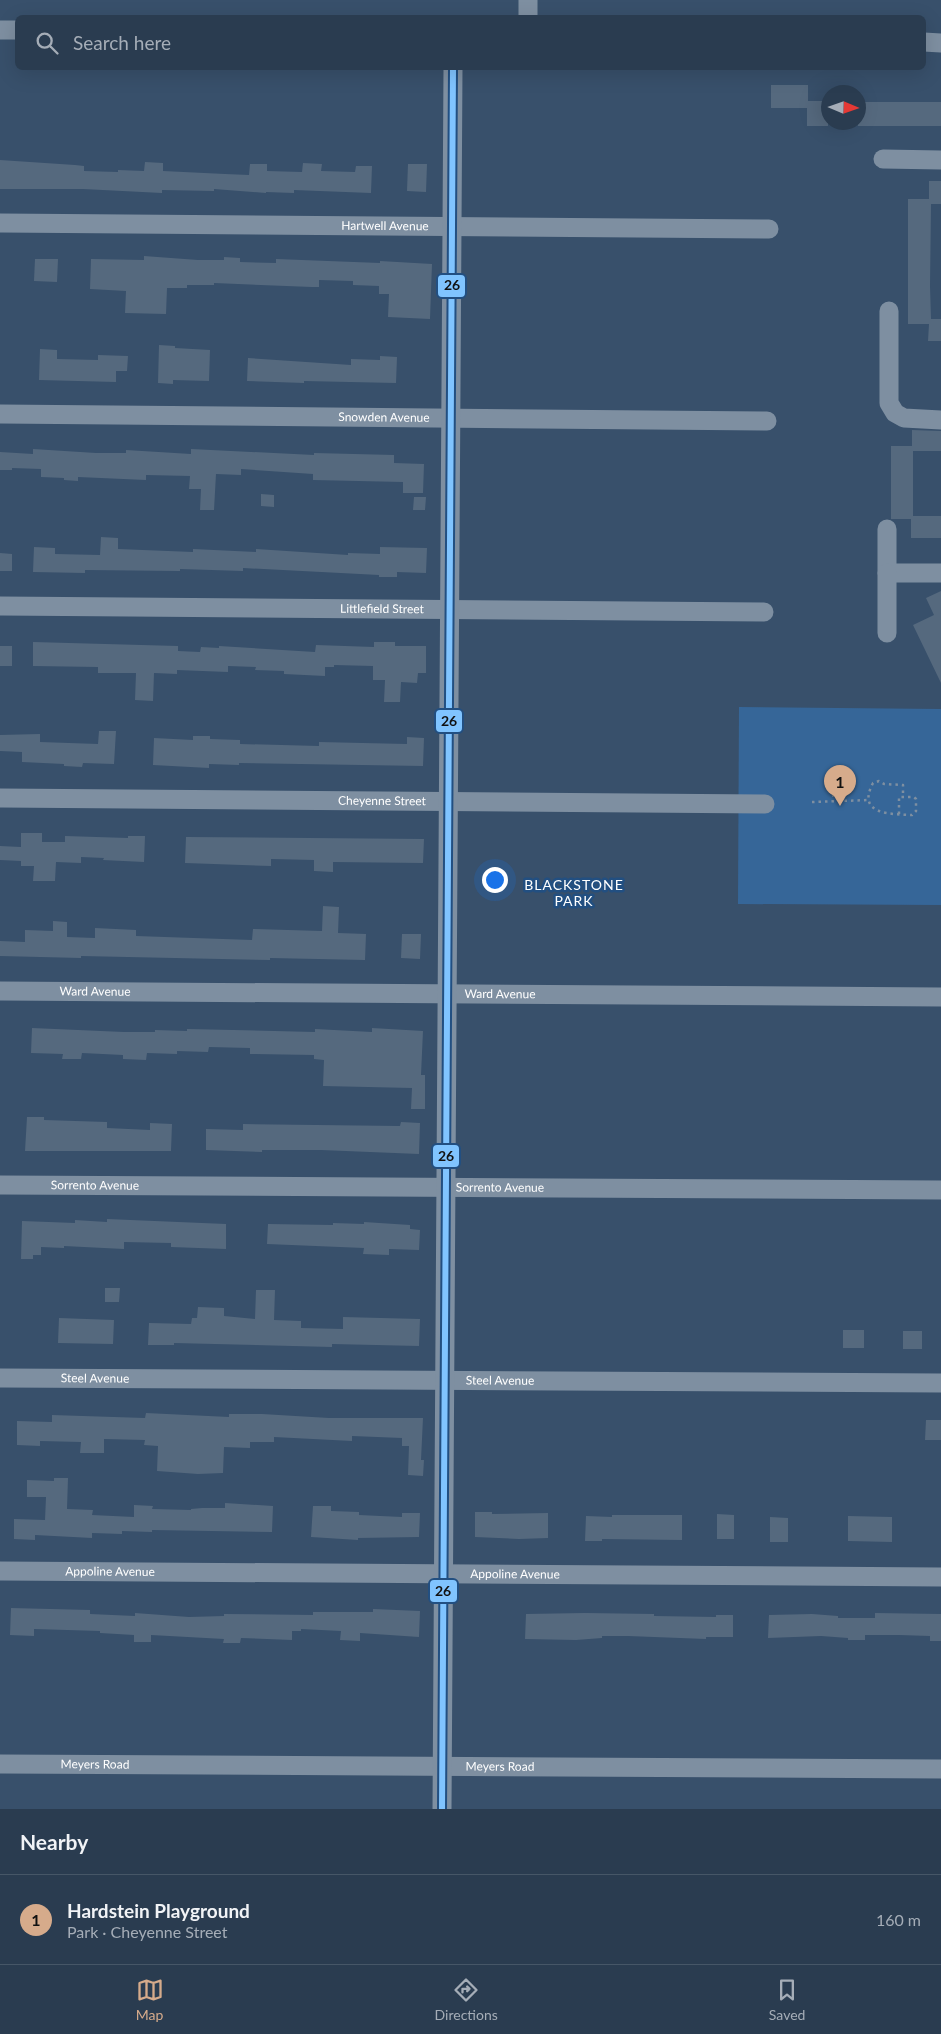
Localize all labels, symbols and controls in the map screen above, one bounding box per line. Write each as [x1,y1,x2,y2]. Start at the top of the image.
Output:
search box [15,15,926,70]
icon: search [33,29,61,57]
text: Search here [73,31,171,54]
north arrow [821,85,866,130]
street label: Hartwell Avenue [341,218,429,233]
line badge: 26 [437,274,466,298]
text: 26 [444,276,460,293]
street label: Snowden Avenue [338,409,430,425]
street label: Littlefield Street [340,601,425,616]
line badge: 26 [435,709,463,733]
text: 26 [441,712,457,729]
pin: 1 [824,765,856,806]
street label: Cheyenne Street [338,793,427,808]
your location [482,867,508,893]
district label: BLACKSTONE PARK [524,876,624,909]
street label: Ward Avenue [59,983,131,999]
street label: Ward Avenue [464,986,536,1001]
line badge: 26 [432,1144,460,1168]
text: 26 [438,1147,454,1164]
street label: Sorrento Avenue [51,1177,139,1193]
street label: Sorrento Avenue [456,1179,544,1195]
street label: Steel Avenue [61,1370,129,1386]
street label: Steel Avenue [466,1372,534,1388]
street label: Appoline Avenue [65,1563,155,1579]
street label: Appoline Avenue [470,1566,560,1582]
line badge: 26 [429,1579,458,1603]
text: 26 [435,1582,451,1599]
street label: Meyers Road [61,1756,129,1772]
street label: Meyers Road [466,1758,534,1774]
text: Nearby [20,1829,88,1854]
text: Hardstein Playground [67,1899,250,1922]
text: 1 [31,1910,41,1929]
text: 160 m [876,1910,921,1929]
text: Park · Cheyenne Street [67,1922,227,1941]
tab: Map [136,1976,164,2023]
tab: Directions [435,1976,498,2023]
tab: Saved [769,1976,805,2023]

